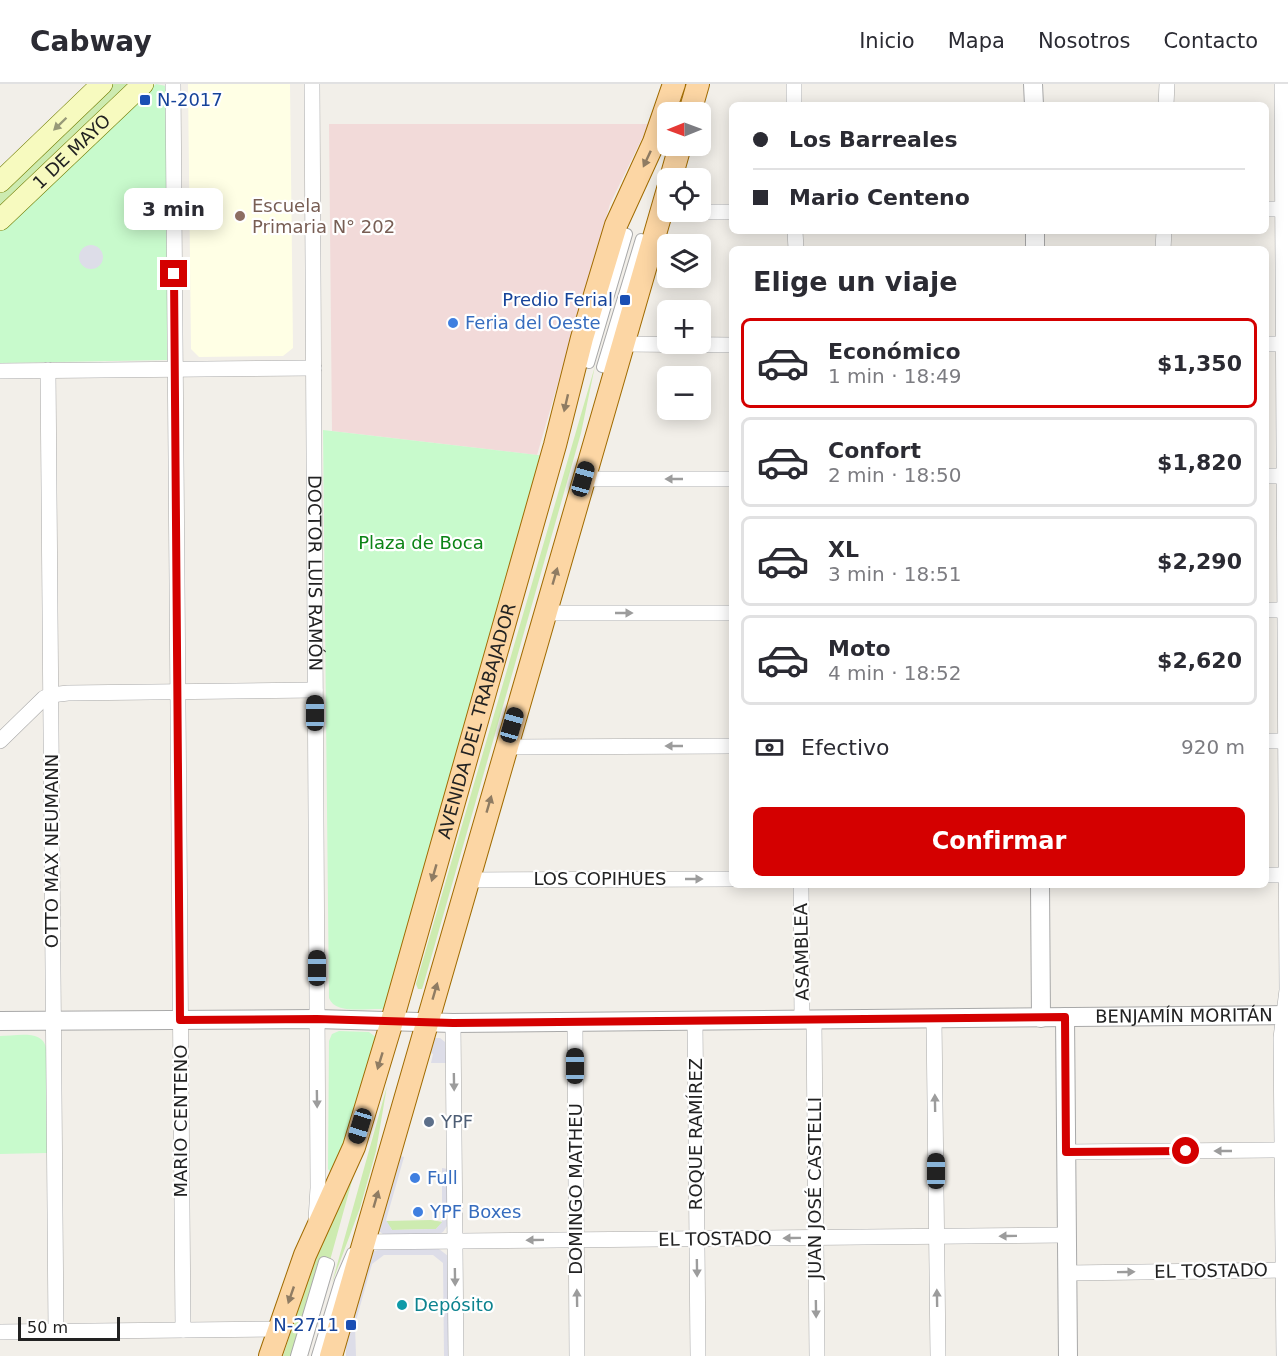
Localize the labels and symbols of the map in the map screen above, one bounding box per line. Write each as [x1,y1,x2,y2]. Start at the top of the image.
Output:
place label: N-2017 [157,89,223,110]
marker: N-2017 [138,93,152,107]
north arrow [657,102,711,156]
street label: 1 DE MAYO [28,110,114,193]
one-way arrow [53,117,67,131]
one-way arrow [642,150,651,167]
callout: 3 min [124,187,224,229]
place label: Escuela Primaria N° 202 [252,195,395,237]
marker: Escuela Primaria N° 202 [233,209,247,223]
route end [160,260,187,287]
place label: Predio Ferial [502,289,613,310]
marker: Predio Ferial [618,293,632,307]
place label: Feria del Oeste [465,312,601,333]
marker: Feria del Oeste [446,316,460,330]
one-way arrow [561,394,571,412]
car [569,459,597,499]
one-way arrow [664,474,683,484]
street label: DOCTOR LUIS RAMÓN [304,475,326,671]
park label: Plaza de Boca [358,532,484,553]
one-way arrow [551,567,560,585]
street label: AVENIDA DEL TRABAJADOR [433,601,520,841]
one-way arrow [614,608,633,618]
car [306,695,324,731]
car [498,705,526,745]
one-way arrow [664,741,683,751]
street label: OTTO MAX NEUMANN [41,754,62,948]
one-way arrow [485,795,494,813]
one-way arrow [429,865,438,883]
street label: LOS COPIHUES [533,868,667,889]
one-way arrow [685,874,704,884]
street label: ASAMBLEA [790,902,813,1001]
car [308,950,326,986]
one-way arrow [431,982,440,1000]
street label: BENJAMÍN MORITÁN [1095,1004,1273,1027]
street label: MARIO CENTENO [170,1045,191,1197]
car [566,1048,584,1084]
one-way arrow [375,1052,384,1070]
street label: ROQUE RAMÍREZ [685,1058,706,1210]
one-way arrow [449,1072,458,1091]
one-way arrow [313,1089,322,1108]
one-way arrow [930,1093,940,1112]
street label: JUAN JOSÉ CASTELLI [804,1097,825,1280]
street label: DOMINGO MATHEU [565,1103,586,1275]
car [346,1106,374,1146]
place label: YPF [440,1111,473,1132]
marker: YPF [422,1115,436,1129]
route start [1172,1137,1199,1164]
one-way arrow [1214,1146,1233,1156]
car [927,1153,945,1189]
place label: Full [427,1167,458,1188]
marker: Full [408,1171,422,1185]
one-way arrow [372,1190,381,1208]
place label: YPF Boxes [429,1201,521,1222]
marker: YPF Boxes [411,1205,425,1219]
street label: EL TOSTADO [658,1227,772,1250]
one-way arrow [999,1231,1018,1240]
one-way arrow [783,1233,802,1243]
one-way arrow [525,1235,544,1245]
one-way arrow [692,1259,702,1278]
street label: EL TOSTADO [1154,1259,1268,1282]
one-way arrow [450,1267,460,1286]
one-way arrow [1116,1267,1135,1277]
one-way arrow [286,1286,296,1304]
one-way arrow [572,1288,582,1307]
one-way arrow [932,1288,942,1307]
place label: Depósito [414,1294,494,1315]
marker: Depósito [395,1298,409,1312]
one-way arrow [812,1300,821,1319]
scale bar [18,1314,120,1342]
place label: N-2711 [273,1314,339,1335]
marker: N-2711 [344,1318,358,1332]

